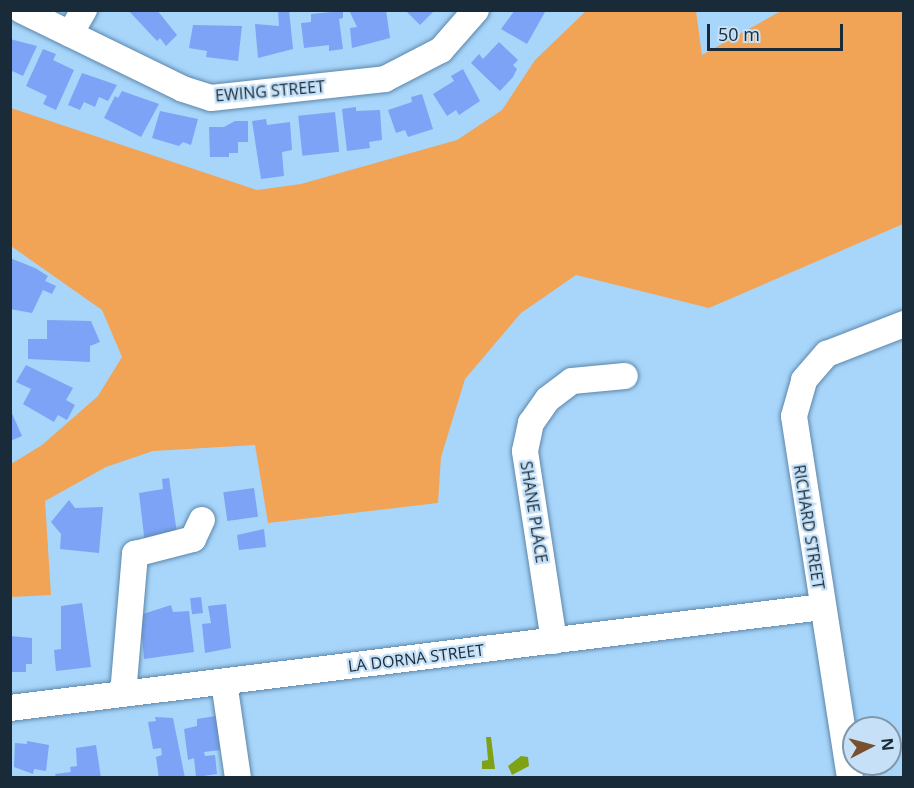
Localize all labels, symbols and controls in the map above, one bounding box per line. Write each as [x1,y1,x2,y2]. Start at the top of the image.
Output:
scale bar [710,12,846,50]
text: 50 m [718,22,760,46]
street label: EWING STREET [214,77,326,105]
street label: SHANE PLACE [516,460,552,564]
street label: RICHARD STREET [790,463,828,591]
street label: LA DORNA STREET [347,640,485,676]
north arrow [842,716,902,776]
text: N [876,737,900,752]

